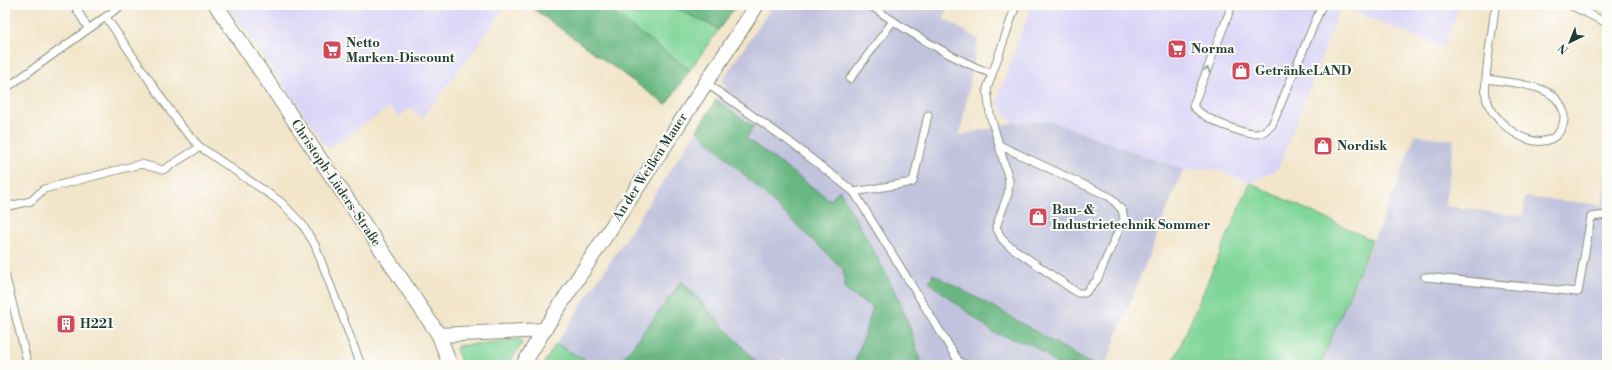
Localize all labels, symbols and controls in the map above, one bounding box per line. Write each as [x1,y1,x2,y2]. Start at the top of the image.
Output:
north arrow [1550,22,1590,62]
place label: Netto Marken-Discount [346,35,455,66]
supermarket icon: Norma [1166,38,1188,60]
supermarket icon: Netto Marken-Discount [321,39,343,61]
text: N [1556,40,1572,57]
place label: Norma [1191,41,1235,57]
shop icon: GetränkeLAND [1230,60,1252,82]
place label: GetränkeLAND [1255,63,1351,79]
one-way arrow [1203,67,1211,74]
street label: An der Weißen Mauer [609,110,691,225]
street label: Christoph-Lüders-Straße [288,117,385,250]
shop icon: Nordisk [1312,135,1334,157]
place label: Nordisk [1337,138,1388,154]
place label: Bau- & Industrietechnik Sommer [1052,202,1211,233]
shop icon: Bau- & Industrietechnik Sommer [1027,206,1049,228]
building icon: H221 [55,313,77,335]
place label: H221 [80,316,114,332]

